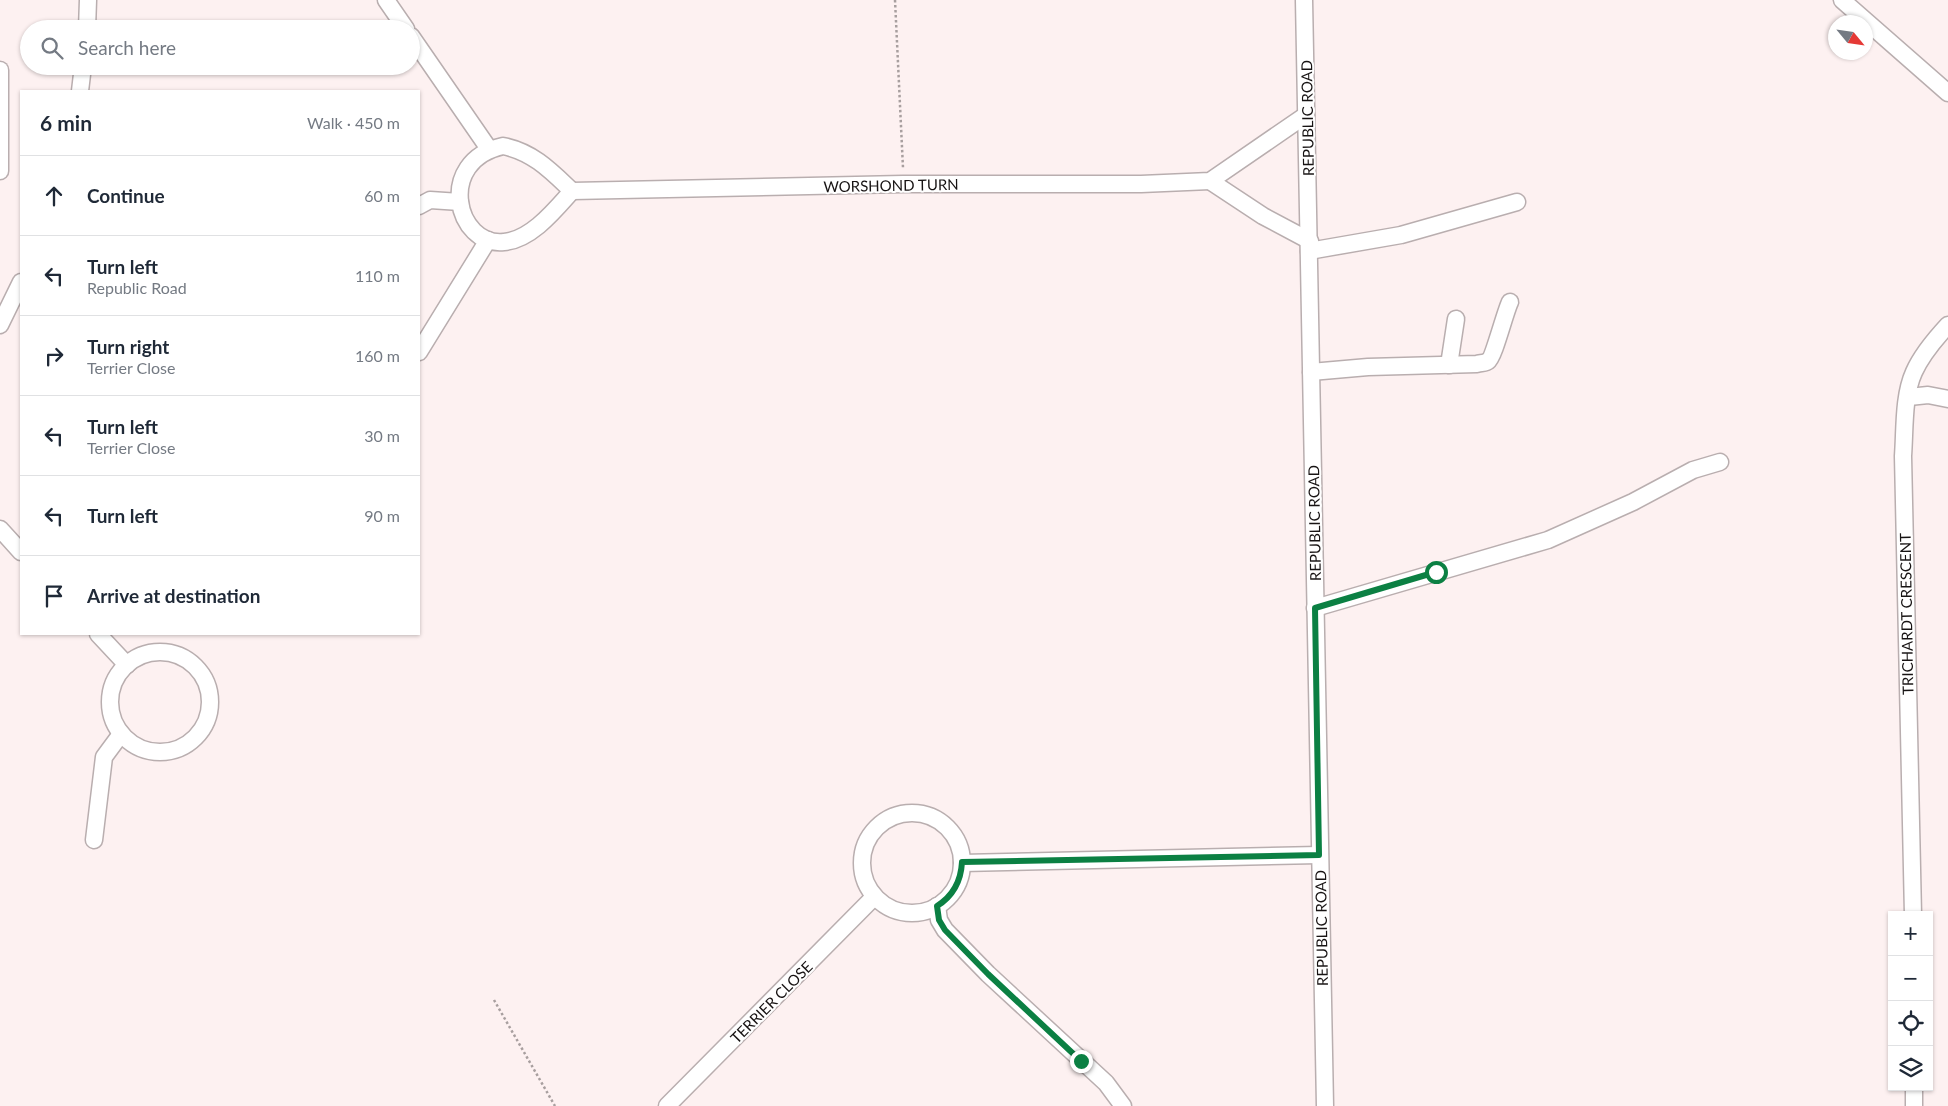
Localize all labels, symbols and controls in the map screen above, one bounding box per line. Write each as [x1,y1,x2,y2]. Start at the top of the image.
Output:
north arrow [1828,15,1873,60]
search box [20,20,420,75]
icon: search [38,34,66,62]
text: Search here [78,36,176,59]
street label: REPUBLIC ROAD [1297,60,1317,176]
text: 6 min [40,110,92,135]
text: Walk · 450 m [307,113,400,132]
street label: WORSHOND TURN [823,175,959,195]
icon: ahead [40,182,68,210]
text: Continue [87,184,165,207]
text: 60 m [364,186,400,205]
text: Turn left [87,255,158,278]
icon: left [40,262,68,290]
text: 110 m [355,266,400,285]
text: Republic Road [87,278,187,297]
text: Turn right [87,335,169,358]
icon: right [40,342,68,370]
text: 160 m [355,346,400,365]
text: Terrier Close [87,358,175,377]
text: Turn left [87,415,158,438]
icon: left [40,422,68,450]
text: 30 m [364,426,400,445]
text: Terrier Close [87,438,175,457]
street label: REPUBLIC ROAD [1304,465,1324,581]
icon: left [40,502,68,530]
text: Turn left [87,504,158,527]
text: 90 m [364,506,400,525]
street label: TRICHARDT CRESCENT [1896,533,1916,695]
route start [1425,561,1448,584]
icon: arrive [40,582,68,610]
text: Arrive at destination [87,584,260,607]
street label: REPUBLIC ROAD [1311,870,1331,986]
map controls [1888,911,1933,1091]
button: + [1888,911,1933,956]
button: − [1888,956,1933,1001]
street label: TERRIER CLOSE [726,957,816,1047]
button: locate [1888,1001,1933,1046]
button: layers [1888,1046,1933,1091]
route end [1070,1050,1093,1073]

